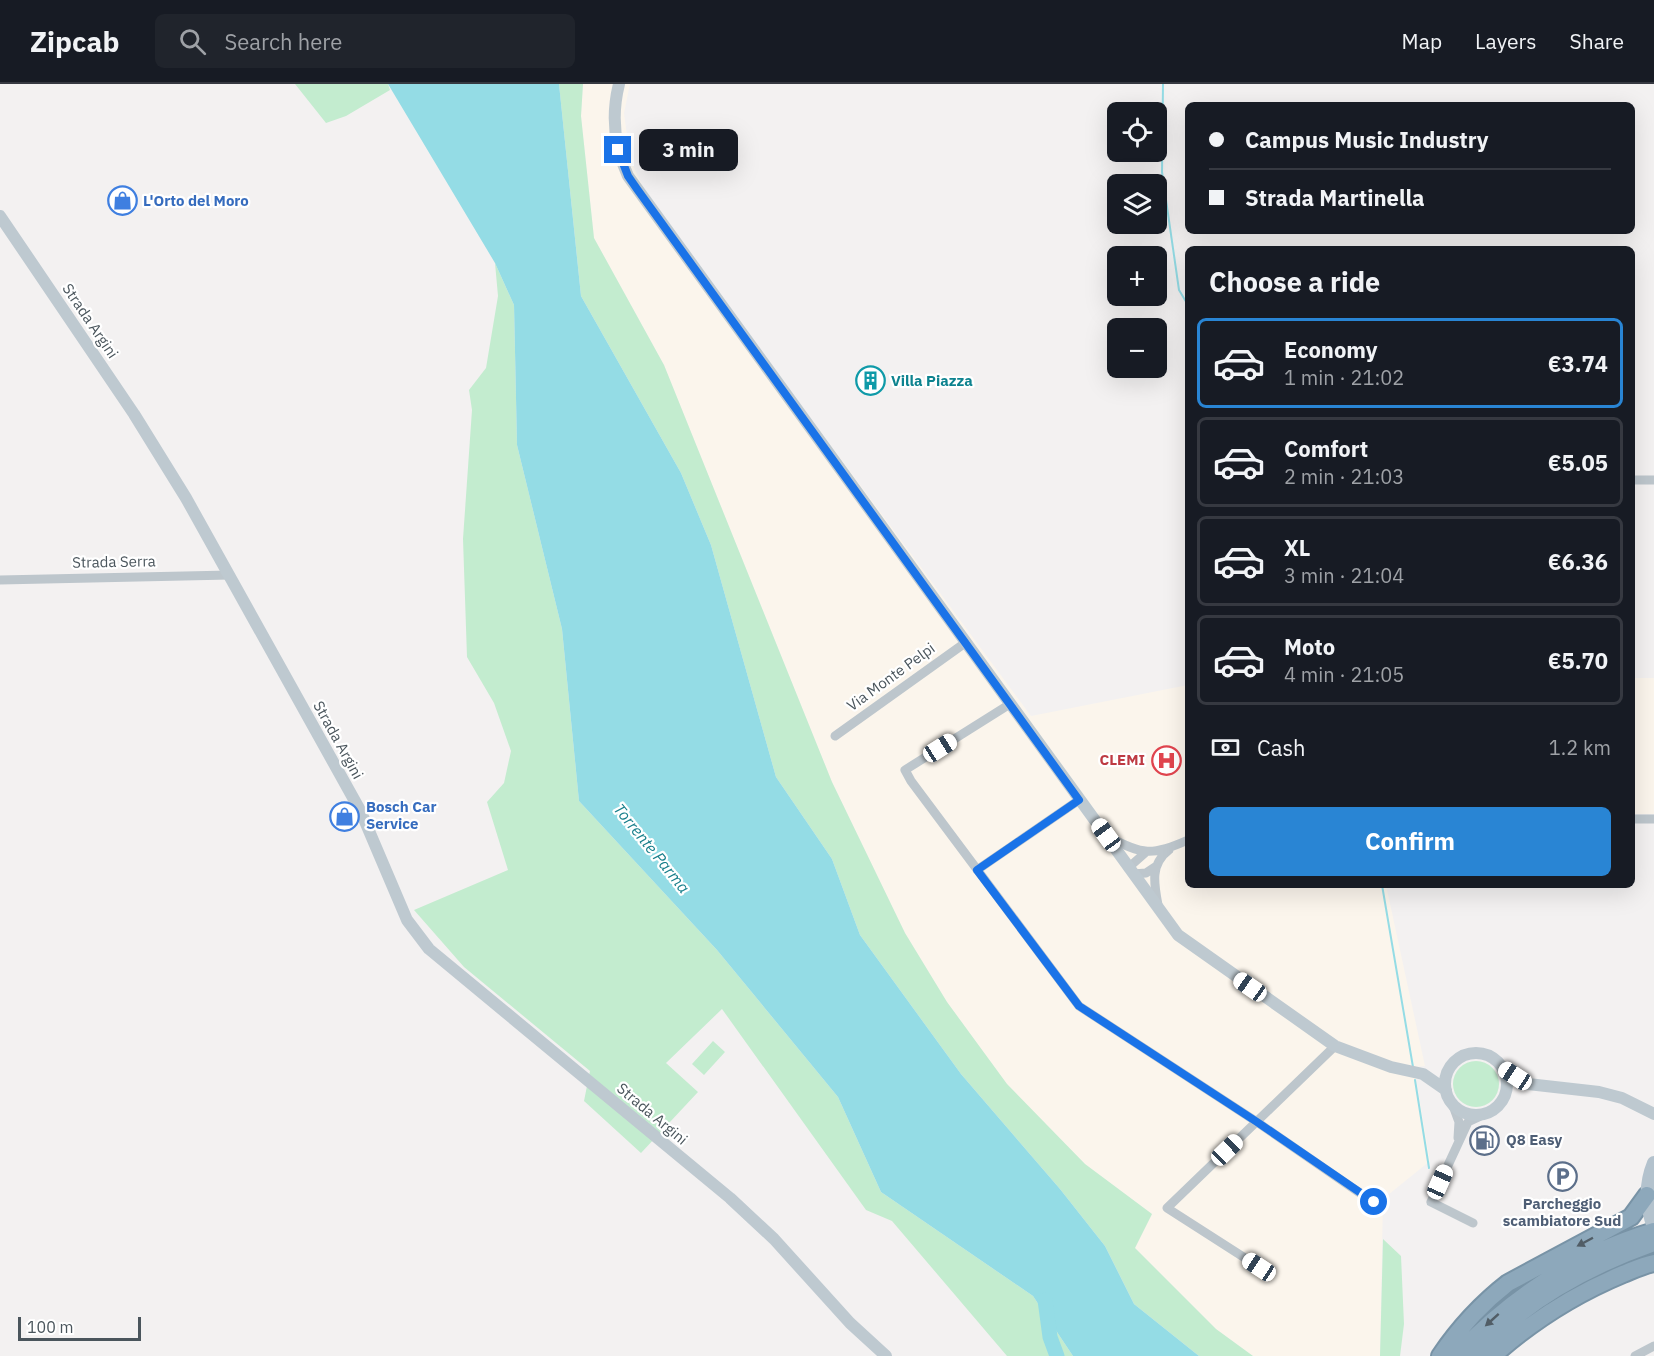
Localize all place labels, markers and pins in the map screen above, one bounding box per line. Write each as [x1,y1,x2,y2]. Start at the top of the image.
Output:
shop icon: L'Orto del Moro [106,185,138,217]
place label: L'Orto del Moro [143,191,249,210]
building icon: Villa Piazza [854,365,886,397]
place label: Villa Piazza [891,371,973,390]
hospital icon: CLEMI [1150,744,1182,776]
place label: CLEMI [1099,750,1145,769]
place label: Bosch Car Service [366,797,437,833]
shop icon: Bosch Car Service [329,800,361,832]
fuel station icon: Q8 Easy [1469,1124,1501,1156]
place label: Q8 Easy [1506,1130,1562,1149]
parking icon: Parcheggio scambiatore Sud [1546,1161,1578,1193]
place label: Parcheggio scambiatore Sud [1503,1194,1621,1230]

